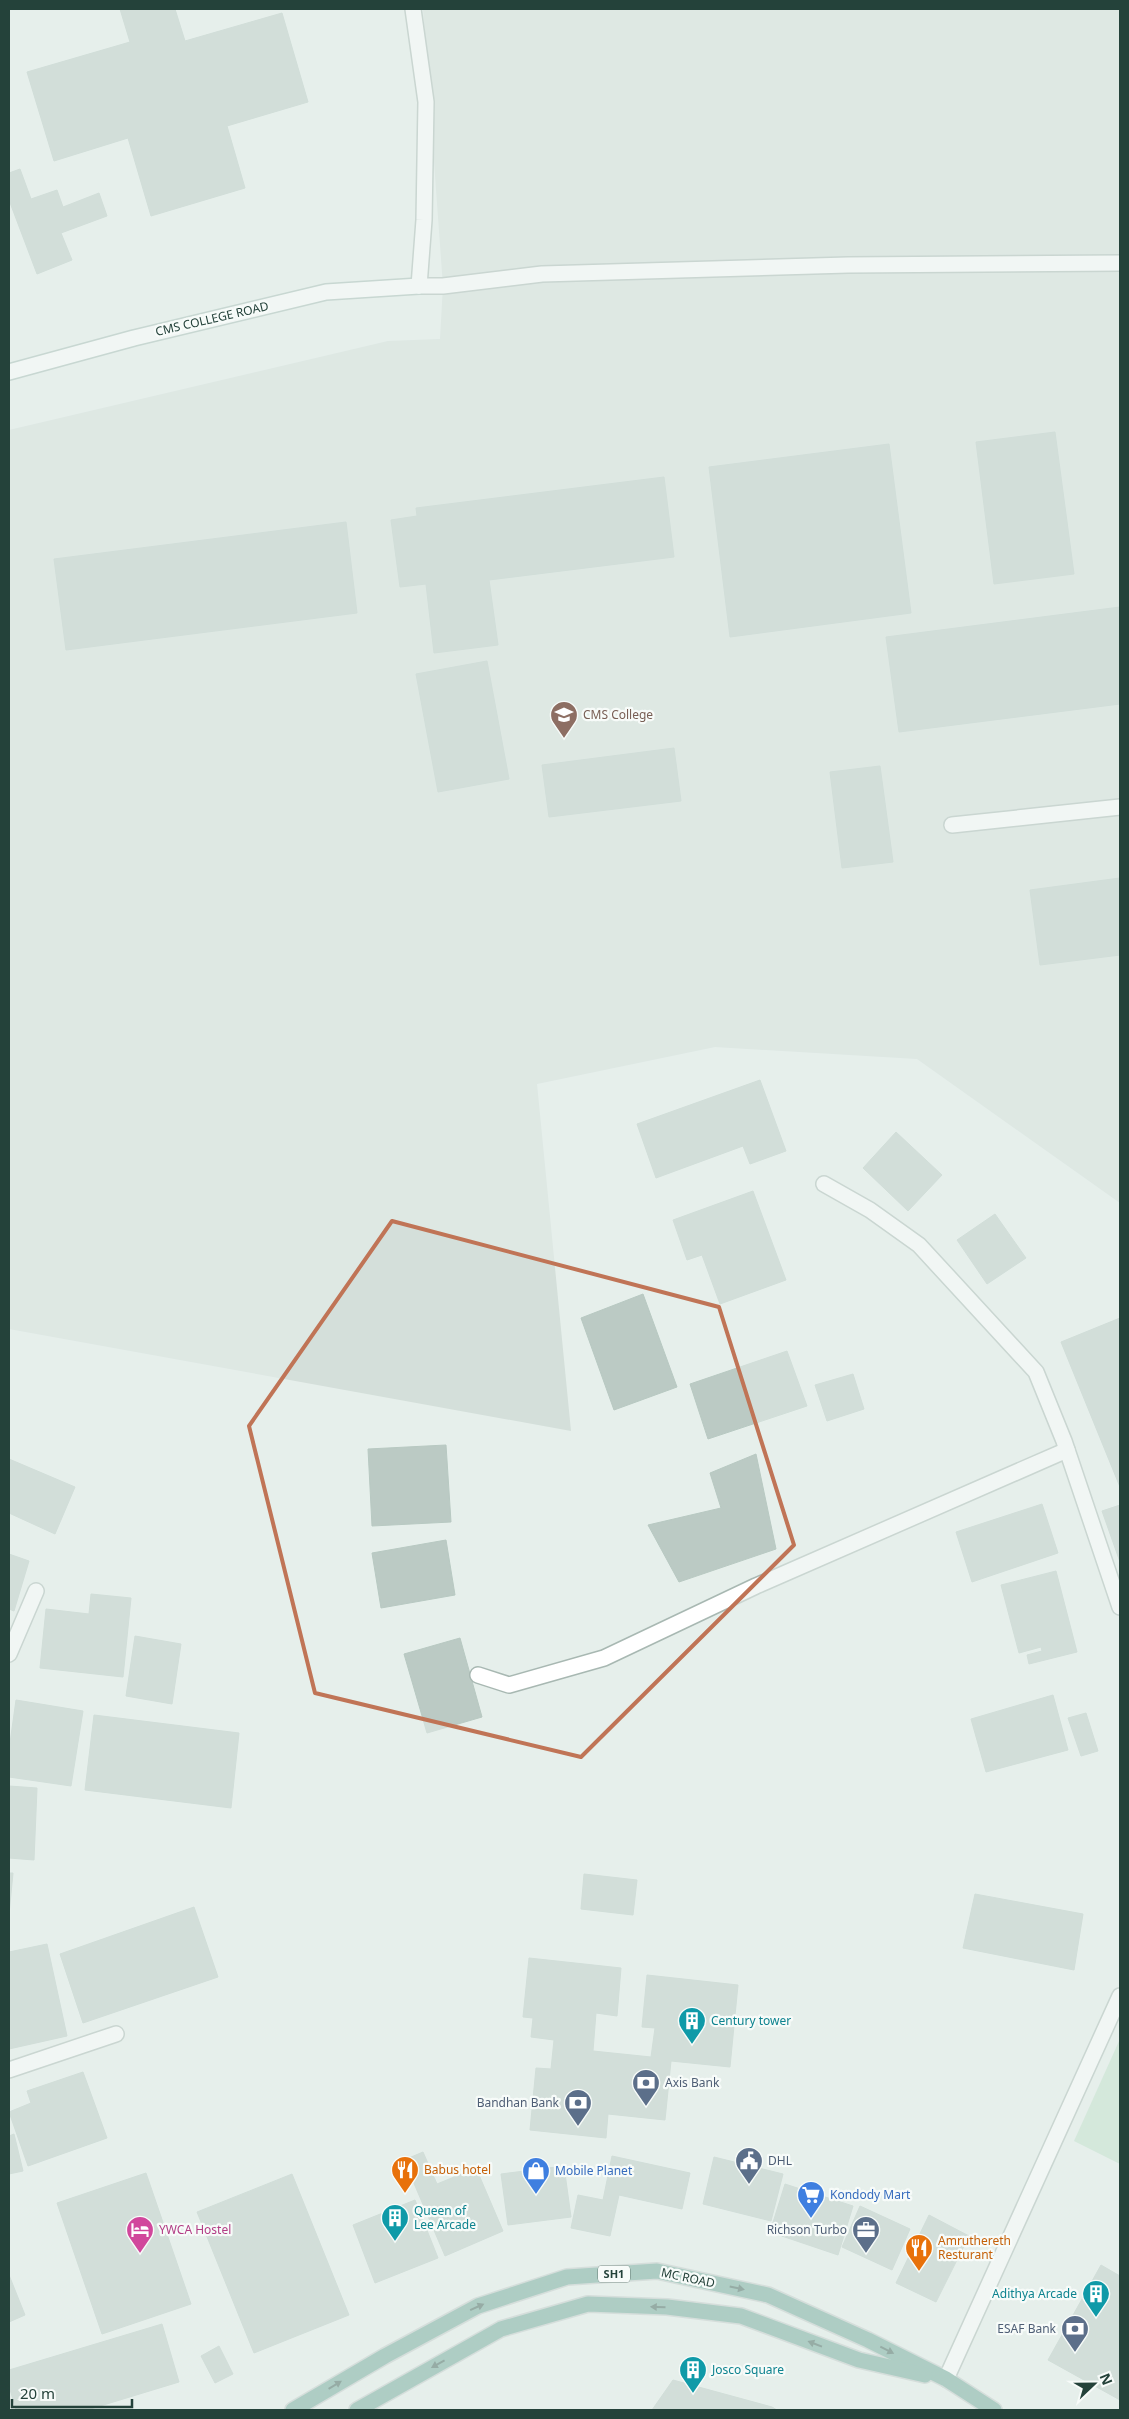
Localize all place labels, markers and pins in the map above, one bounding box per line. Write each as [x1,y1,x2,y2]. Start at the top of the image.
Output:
school or university icon: CMS College [549,700,579,739]
place label: CMS College [583,706,653,723]
building icon: Century tower [677,2006,707,2045]
place label: Century tower [711,2012,791,2029]
bank icon: Axis Bank [631,2068,661,2107]
place label: Axis Bank [665,2074,720,2091]
bank icon: Bandhan Bank [563,2088,593,2127]
place label: Bandhan Bank [477,2094,560,2111]
public building icon: DHL [734,2146,764,2185]
place label: DHL [768,2152,792,2169]
restaurant icon: Babus hotel [390,2155,420,2194]
shop icon: Mobile Planet [521,2156,551,2195]
place label: Babus hotel [424,2161,491,2178]
place label: Mobile Planet [555,2162,633,2179]
supermarket icon: Kondody Mart [796,2180,826,2219]
place label: Kondody Mart [830,2186,911,2203]
place label: Queen of Lee Arcade [414,2202,476,2233]
building icon: Queen of Lee Arcade [380,2203,410,2242]
hotel icon: YWCA Hostel [125,2215,155,2254]
office icon: Richson Turbo [851,2215,881,2254]
place label: YWCA Hostel [159,2221,231,2238]
place label: Richson Turbo [767,2221,847,2238]
place label: Amruthereth Resturant [938,2232,1011,2263]
restaurant icon: Amruthereth Resturant [904,2233,934,2272]
building icon: Adithya Arcade [1081,2279,1111,2318]
place label: Adithya Arcade [992,2285,1077,2302]
bank icon: ESAF Bank [1060,2314,1090,2353]
place label: ESAF Bank [997,2320,1057,2337]
building icon: Josco Square [678,2355,708,2394]
place label: Josco Square [711,2361,784,2378]

